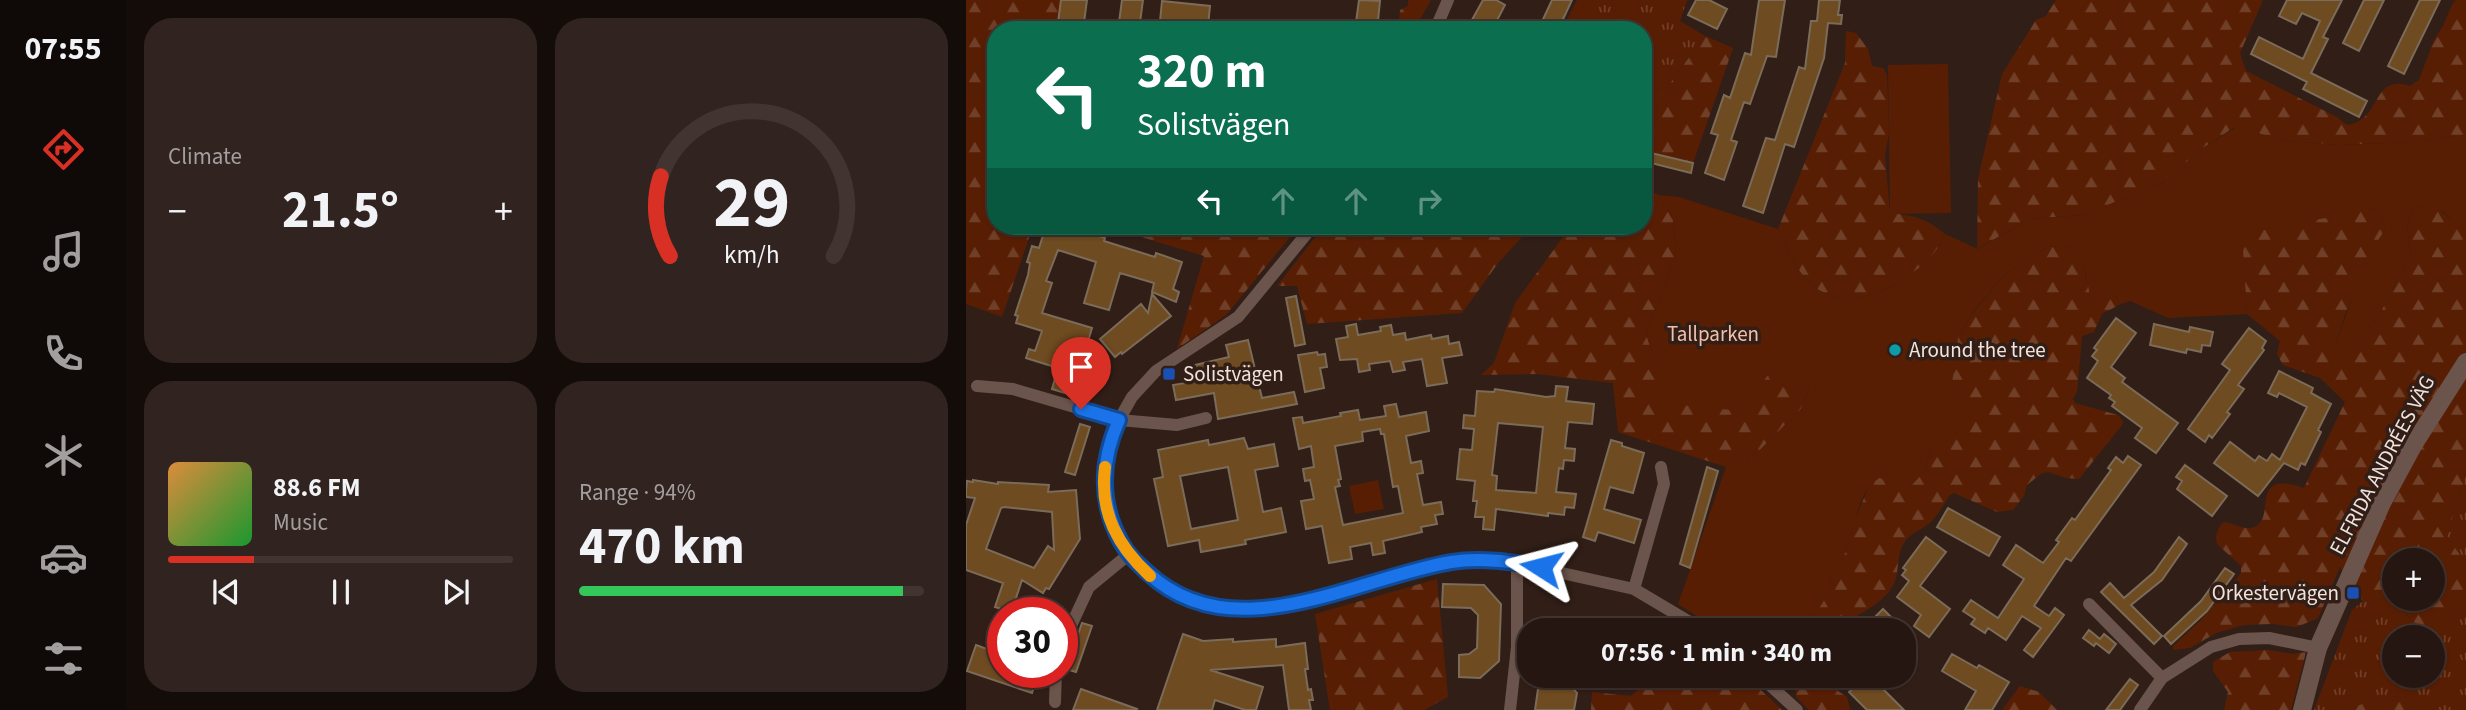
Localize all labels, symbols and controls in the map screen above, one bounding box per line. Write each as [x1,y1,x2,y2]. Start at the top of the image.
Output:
text: 07:55 [24,26,102,72]
text: 320 m [1137,37,1266,107]
icon: left [1022,49,1113,140]
text: Solistvägen [1137,102,1291,148]
icon: directions [39,125,88,174]
text: Climate [168,140,242,173]
text: 29 [713,152,790,256]
text: 21.5° [282,174,399,248]
icon: left [1191,182,1229,220]
icon: ahead [1264,182,1302,220]
icon: ahead [1337,182,1375,220]
icon: right [1410,182,1448,220]
text: − [168,185,187,239]
text: + [494,185,513,239]
icon: music [39,227,88,276]
text: km/h [724,237,779,273]
park label: Tallparken [1667,319,1759,349]
icon: phone [39,329,88,378]
place label: Around the tree [1909,335,2046,365]
pin [1051,337,1111,409]
marker: Around the tree [1887,342,1903,358]
icon: arrive [1062,348,1100,386]
place label: Solistvägen [1183,359,1284,389]
marker: Solistvägen [1161,366,1177,382]
street label: ELFRIDA ANDRÉES VÄG [2322,370,2442,560]
icon: climate [39,431,88,480]
text: 88.6 FM [273,469,361,506]
text: Range · 94% [579,476,696,509]
text: Music [273,506,328,539]
text: 470 km [579,510,745,584]
position arrow [1504,530,1578,604]
icon: car [39,533,88,582]
map controls [2382,548,2445,688]
button: + [2382,548,2445,611]
icon: previous [207,573,245,611]
icon: pause [322,573,360,611]
icon: next [437,573,475,611]
place label: Orkestervägen [2212,578,2339,608]
marker: Orkestervägen [2345,585,2361,601]
speed limit sign: 30 [987,597,1078,688]
button: − [2382,625,2445,688]
icon: filters [39,634,88,683]
text: 07:56 · 1 min · 340 m [1601,634,1832,671]

